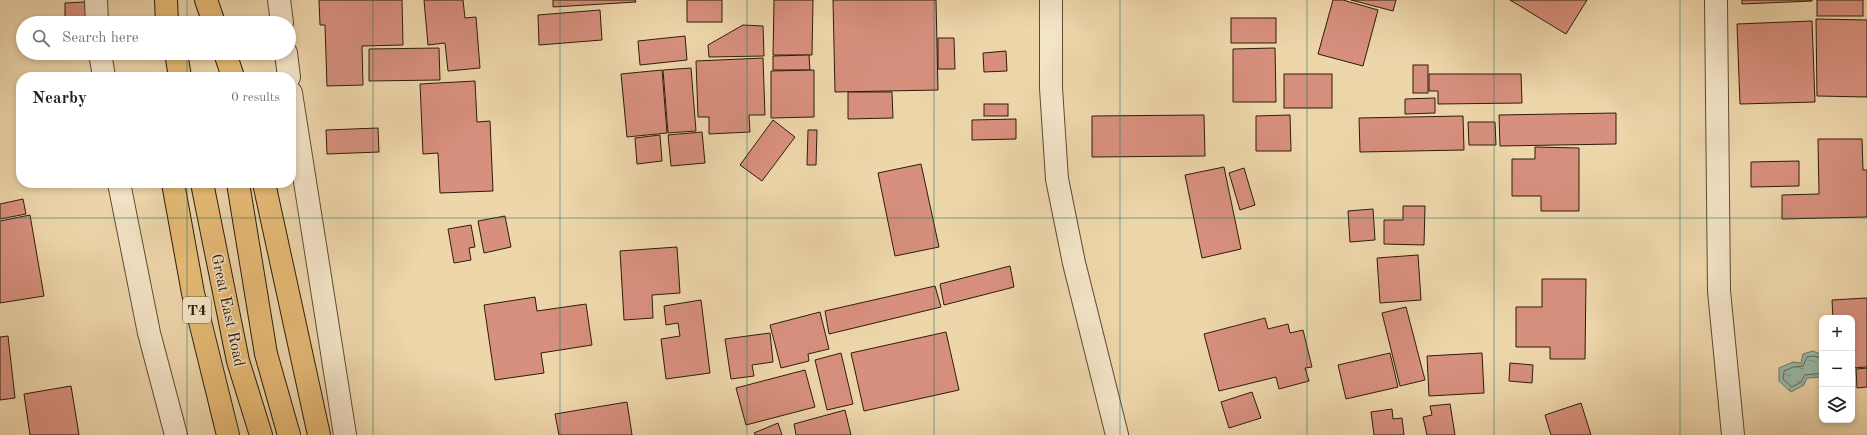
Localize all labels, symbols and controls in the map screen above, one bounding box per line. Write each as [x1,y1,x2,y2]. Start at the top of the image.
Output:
search box [16,16,296,60]
icon: search [30,27,52,49]
text: Search here [62,31,139,46]
text: Nearby [32,90,87,107]
text: 0 results [231,91,280,104]
street label: Great East Road [207,252,247,368]
road number: T4 [183,297,211,323]
map controls [1819,315,1855,423]
button: + [1819,315,1855,351]
button: − [1819,351,1855,387]
button: layers [1819,387,1855,423]

